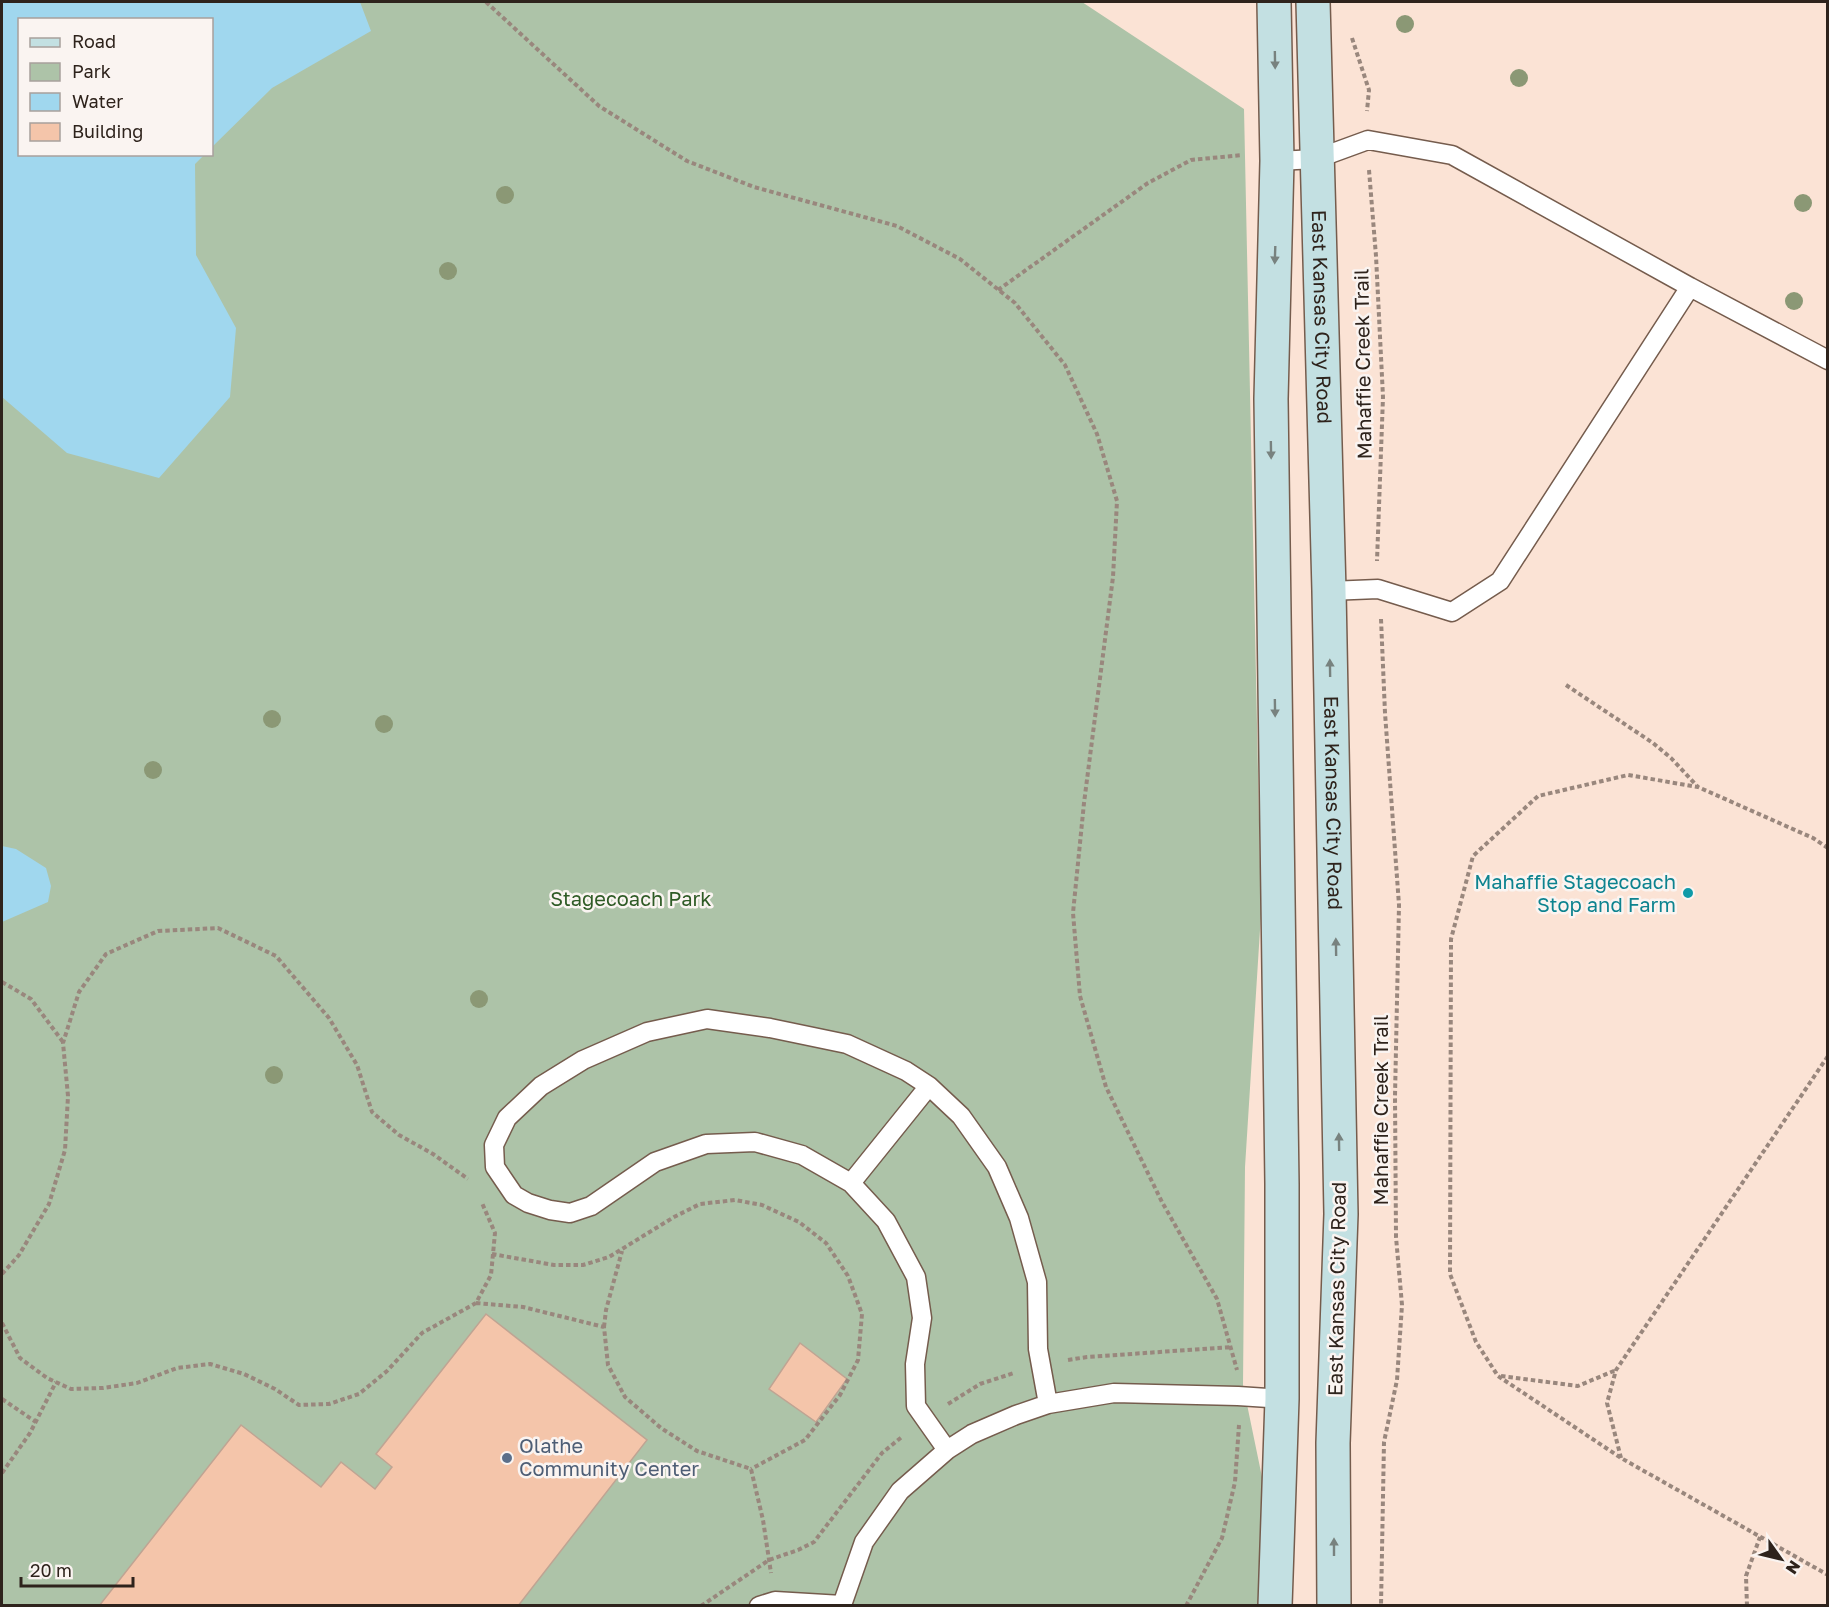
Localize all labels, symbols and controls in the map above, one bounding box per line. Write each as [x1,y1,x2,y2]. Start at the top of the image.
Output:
legend [18,18,213,156]
text: Road [72,30,116,52]
one-way arrow [1270,50,1280,69]
text: Park [72,60,111,82]
text: Water [72,90,123,112]
text: Building [72,120,143,142]
street label: East Kansas City Road [1308,209,1337,424]
one-way arrow [1270,245,1279,264]
street label: Mahaffie Creek Trail [1348,268,1376,460]
one-way arrow [1267,440,1276,459]
one-way arrow [1325,659,1335,678]
street label: East Kansas City Road [1320,695,1348,910]
one-way arrow [1270,698,1280,717]
place label: Mahaffie Stagecoach Stop and Farm [1474,869,1676,916]
park label: Stagecoach Park [550,886,712,910]
marker: Mahaffie Stagecoach Stop and Farm [1681,886,1695,900]
one-way arrow [1331,938,1340,957]
street label: Mahaffie Creek Trail [1368,1015,1392,1205]
one-way arrow [1335,1133,1344,1152]
street label: East Kansas City Road [1322,1182,1350,1396]
place label: Olathe Community Center [519,1433,699,1480]
marker: Olathe Community Center [500,1451,514,1465]
north arrow [1751,1529,1811,1589]
one-way arrow [1329,1538,1339,1557]
scale bar [21,1550,134,1588]
text: N [1782,1557,1805,1578]
text: 20 m [30,1559,72,1581]

